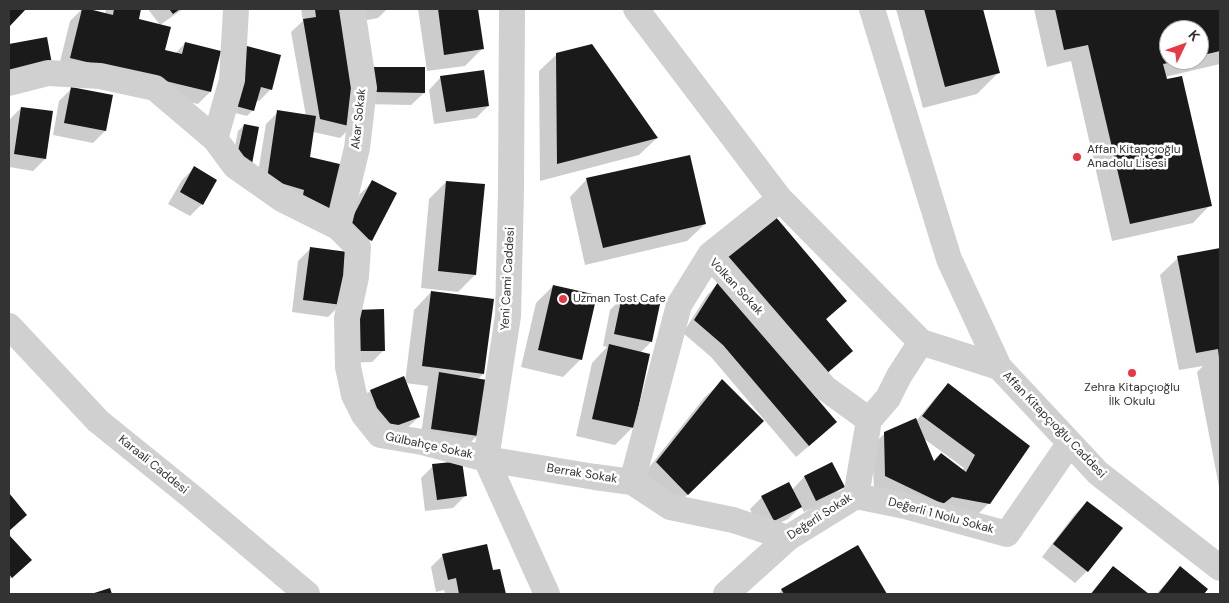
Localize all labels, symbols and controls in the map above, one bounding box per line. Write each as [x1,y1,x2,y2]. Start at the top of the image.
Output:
north arrow [1159,20,1209,70]
text: K [1185,26,1204,45]
street label: Akar Sokak [349,88,369,150]
place label: Affan Kitapçıoğlu Anadolu Lisesi [1087,143,1181,171]
marker: Affan Kitapçıoğlu Anadolu Lisesi [1071,151,1083,163]
street label: Yeni Cami Caddesi [498,227,518,331]
street label: Volkan Sokak [706,256,766,318]
place label: Uzman Tost Cafe [573,292,666,306]
marker: Uzman Tost Cafe [557,293,569,305]
marker: Zehra Kitapçıoğlu İlk Okulu [1126,367,1138,379]
street label: Affan Kitapçıoğlu Caddesi [999,369,1109,481]
place label: Zehra Kitapçıoğlu İlk Okulu [1084,381,1180,409]
street label: Gülbahçe Sokak [384,430,474,462]
street label: Karaali Caddesi [115,433,191,497]
street label: Berrak Sokak [546,461,618,487]
street label: Değerli Sokak [785,491,855,543]
street label: Değerli 1 Nolu Sokak [886,495,996,537]

